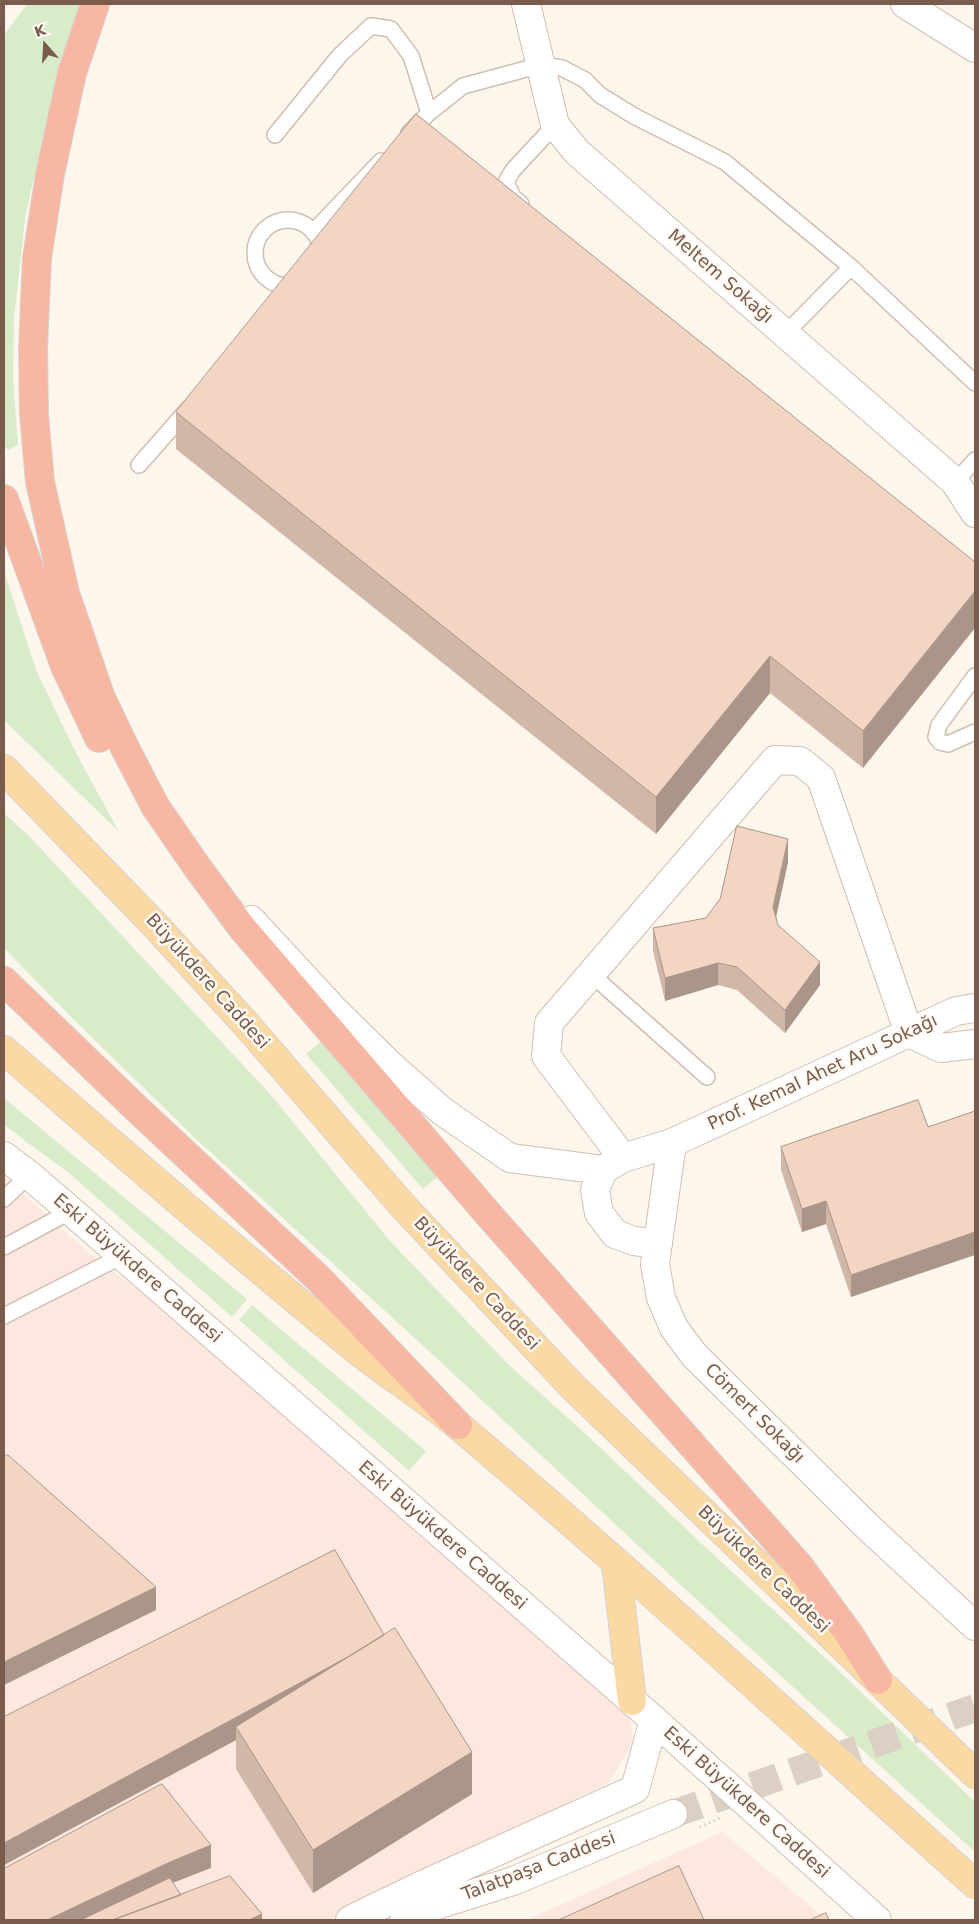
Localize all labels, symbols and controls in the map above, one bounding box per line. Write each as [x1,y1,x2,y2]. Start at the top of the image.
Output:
north arrow [20,20,70,70]
text: K [32,21,48,40]
street label: Meltem Sokağı [663,225,777,329]
street label: Büyükdere Caddesi [141,910,273,1054]
street label: Prof. Kemal Ahet Aru Sokağı [705,1010,941,1136]
street label: Eski Büyükdere Caddesi [48,1190,226,1348]
street label: Büyükdere Caddesi [409,1213,543,1355]
street label: Cömert Sokağı [700,1360,808,1468]
street label: Eski Büyükdere Caddesi [353,1457,531,1615]
street label: Büyükdere Caddesi [693,1502,833,1638]
street label: Eski Büyükdere Caddesi [658,1723,834,1883]
street label: Talatpaşa Caddesi [459,1828,619,1906]

